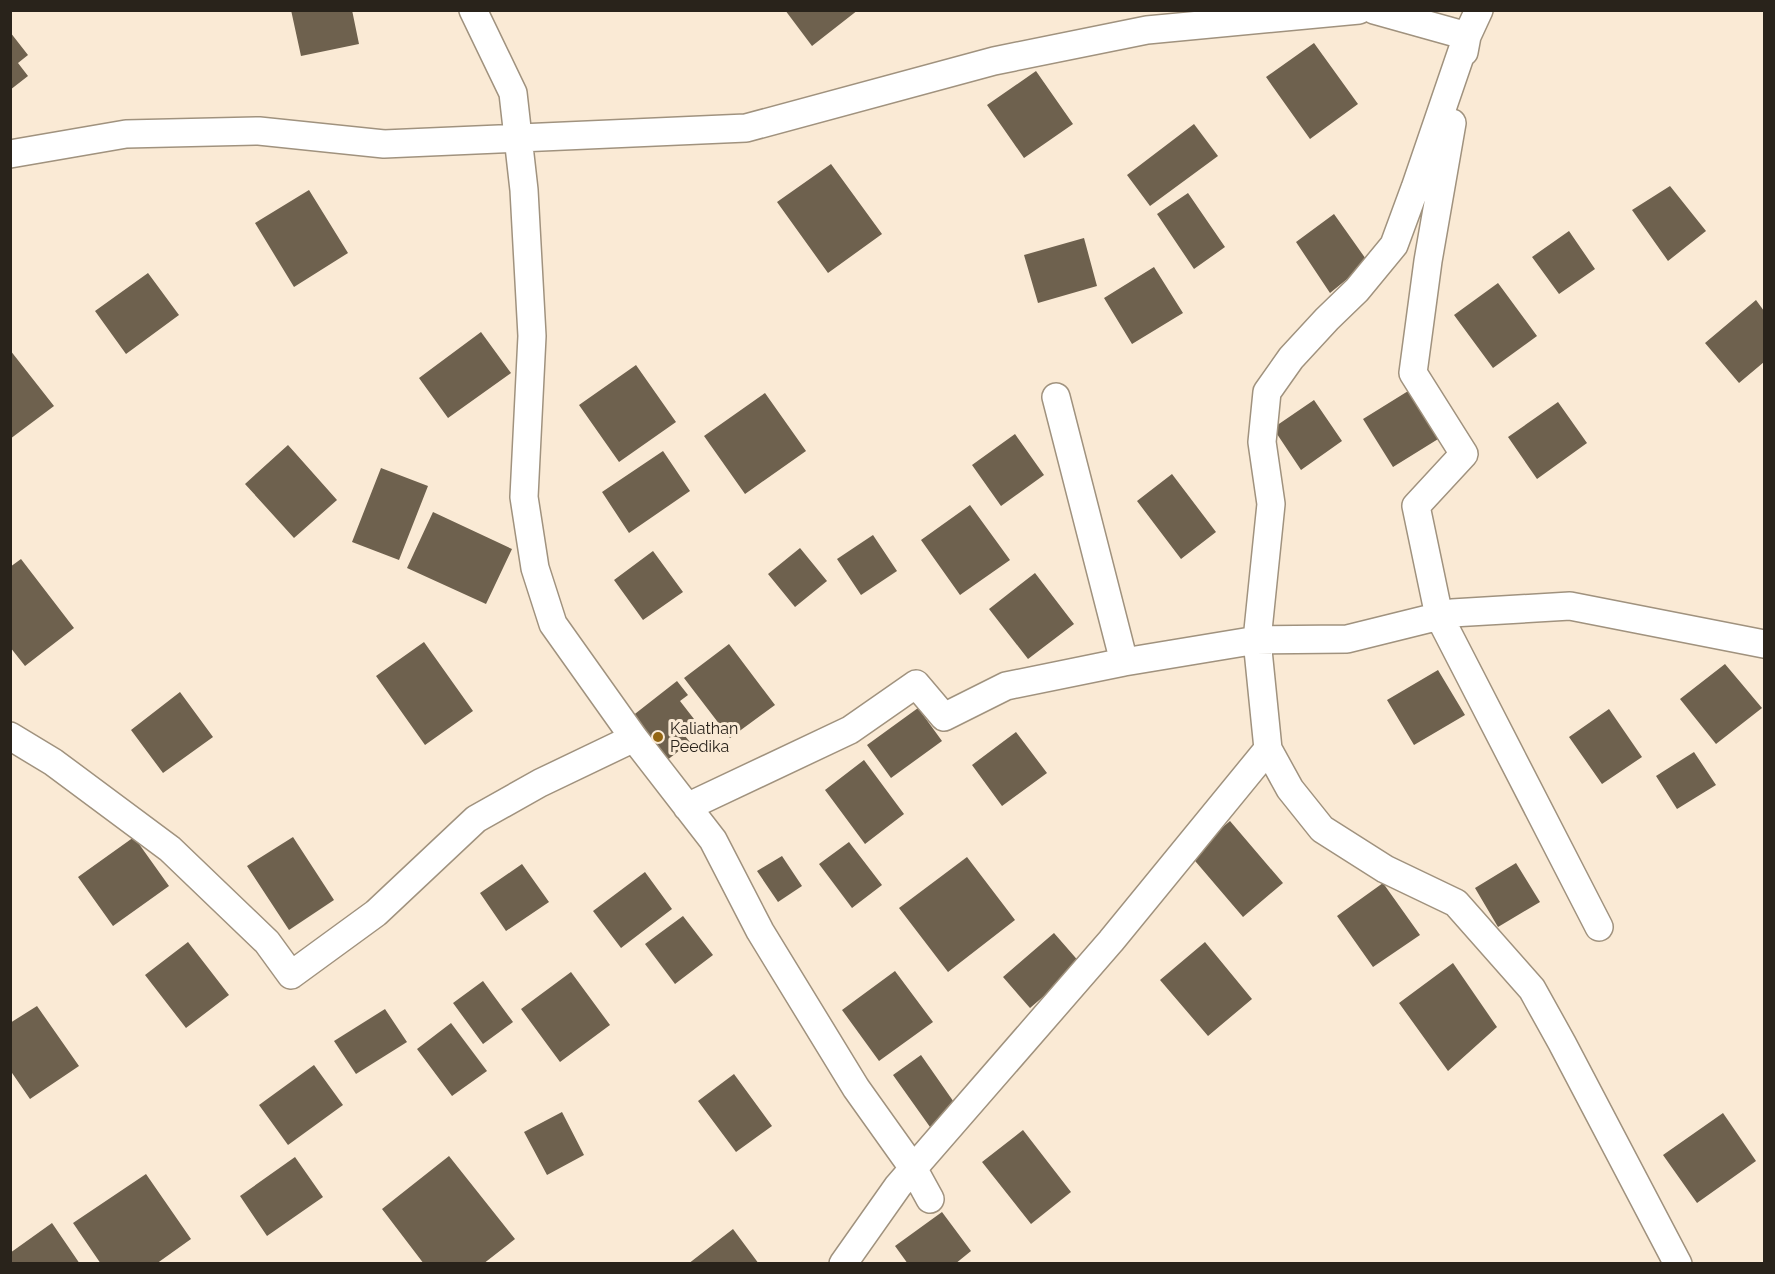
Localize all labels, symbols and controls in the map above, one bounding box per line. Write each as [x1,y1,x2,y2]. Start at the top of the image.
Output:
place label: Kaliathan Peedika [670,719,738,756]
marker: Kaliathan Peedika [651,730,665,744]

